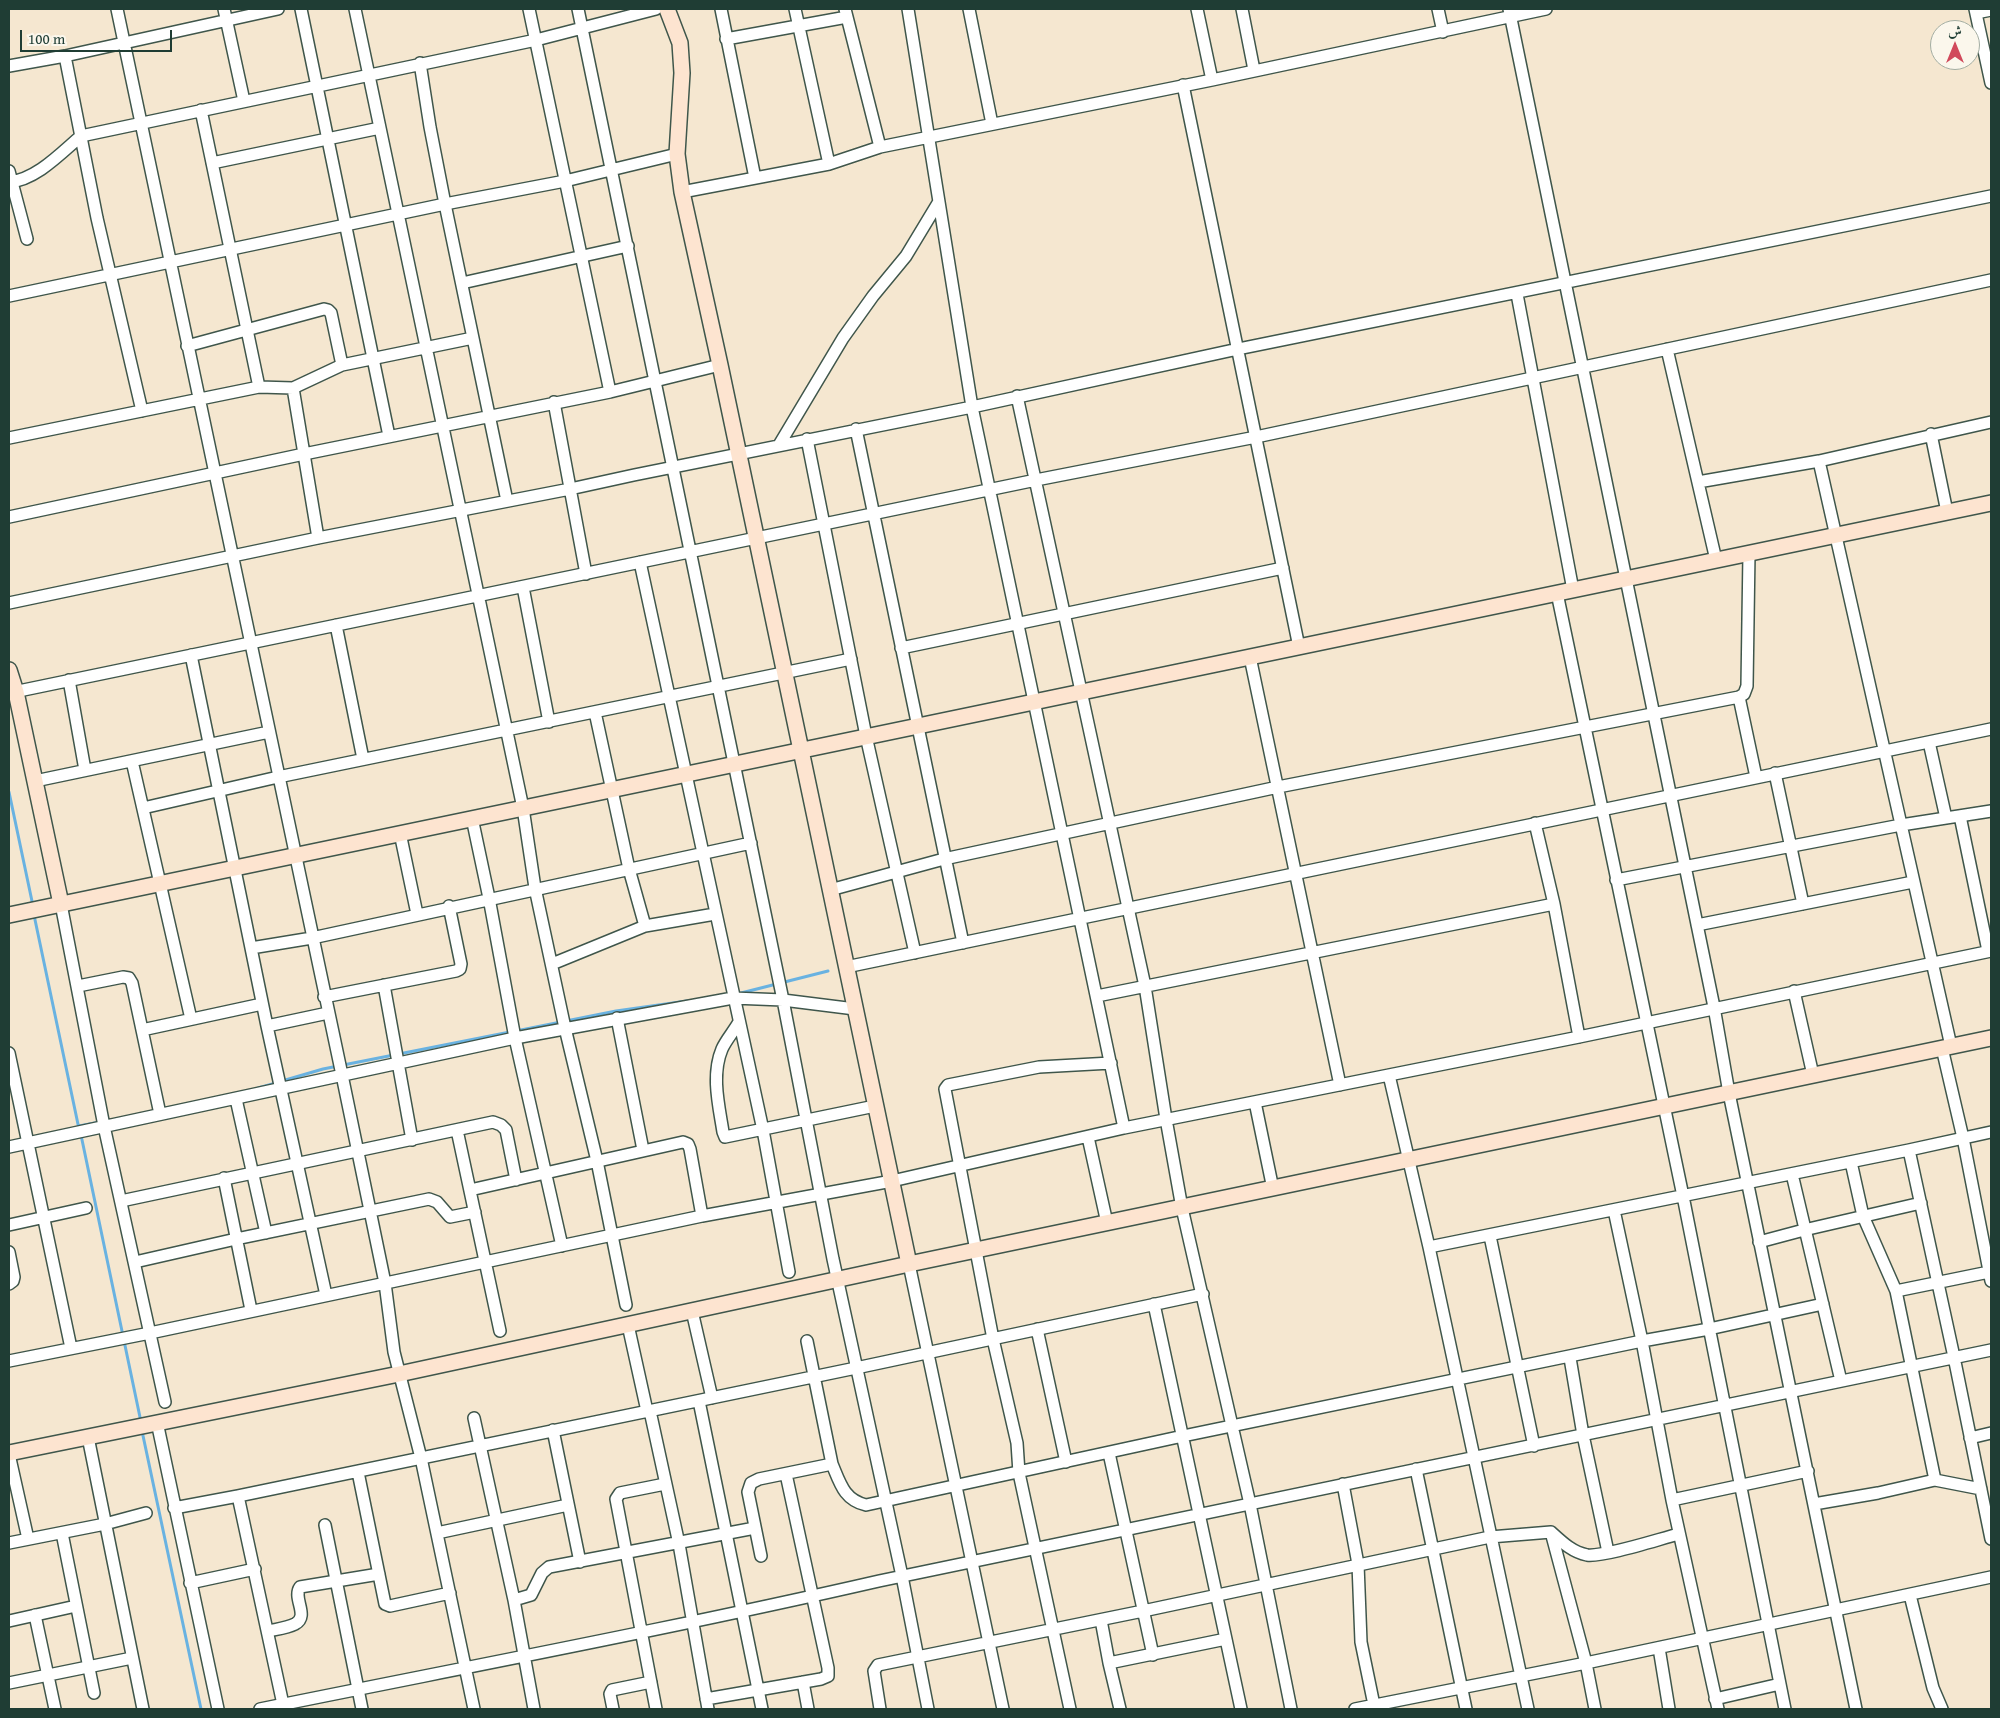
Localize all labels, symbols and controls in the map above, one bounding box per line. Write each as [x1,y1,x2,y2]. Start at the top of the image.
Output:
scale bar [22,20,175,52]
north arrow [1930,20,1980,70]
text: ش [1948,21,1962,41]
text: 100 m [28,28,65,49]

